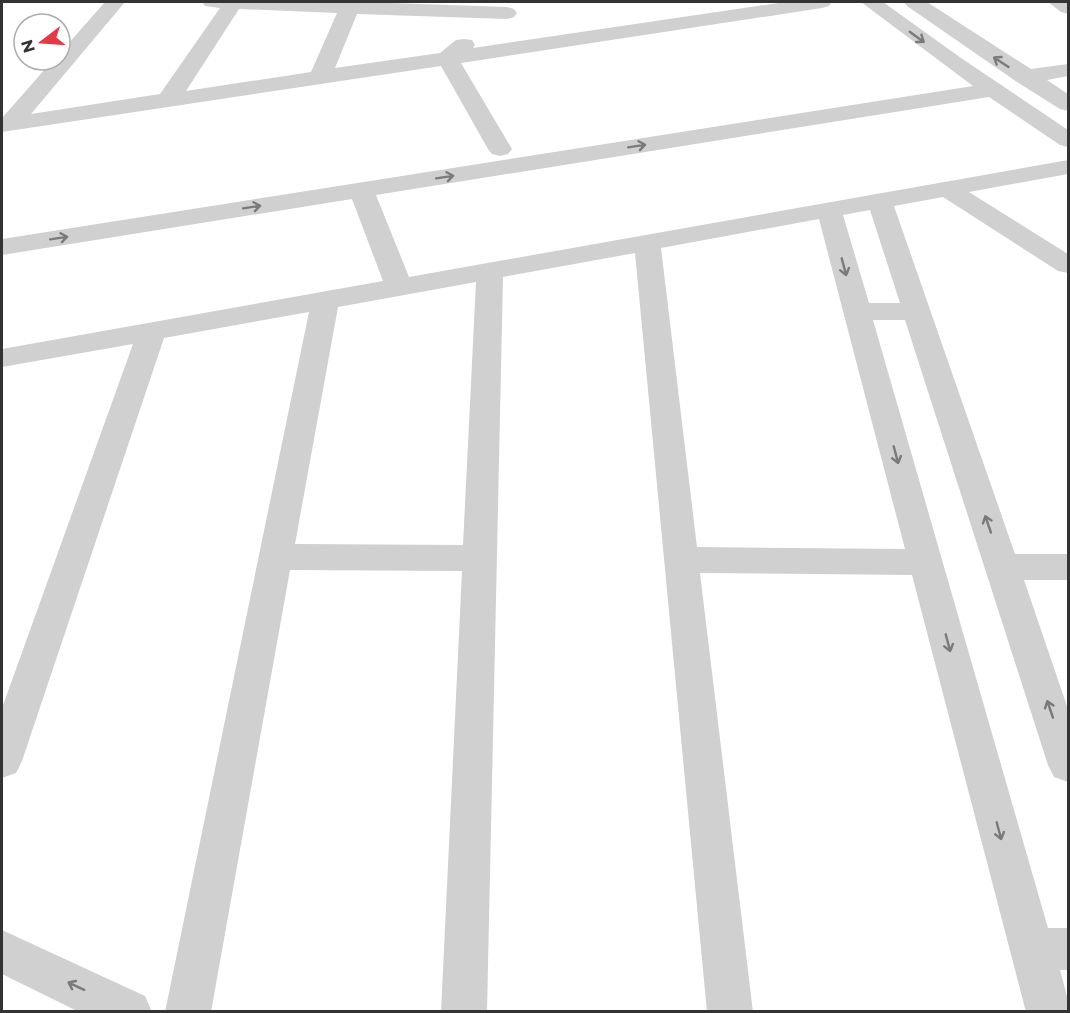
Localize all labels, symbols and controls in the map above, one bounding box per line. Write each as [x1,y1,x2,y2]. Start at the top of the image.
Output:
north arrow [12,12,72,72]
one-way arrow [909,31,925,43]
text: N [17,37,39,55]
one-way arrow [993,55,1010,68]
one-way arrow [627,141,646,152]
one-way arrow [434,171,454,182]
one-way arrow [242,202,261,213]
one-way arrow [49,232,69,243]
one-way arrow [839,257,851,276]
one-way arrow [891,445,902,464]
one-way arrow [982,515,993,534]
one-way arrow [943,633,954,652]
one-way arrow [1044,700,1055,719]
one-way arrow [994,821,1006,840]
one-way arrow [67,980,85,992]

